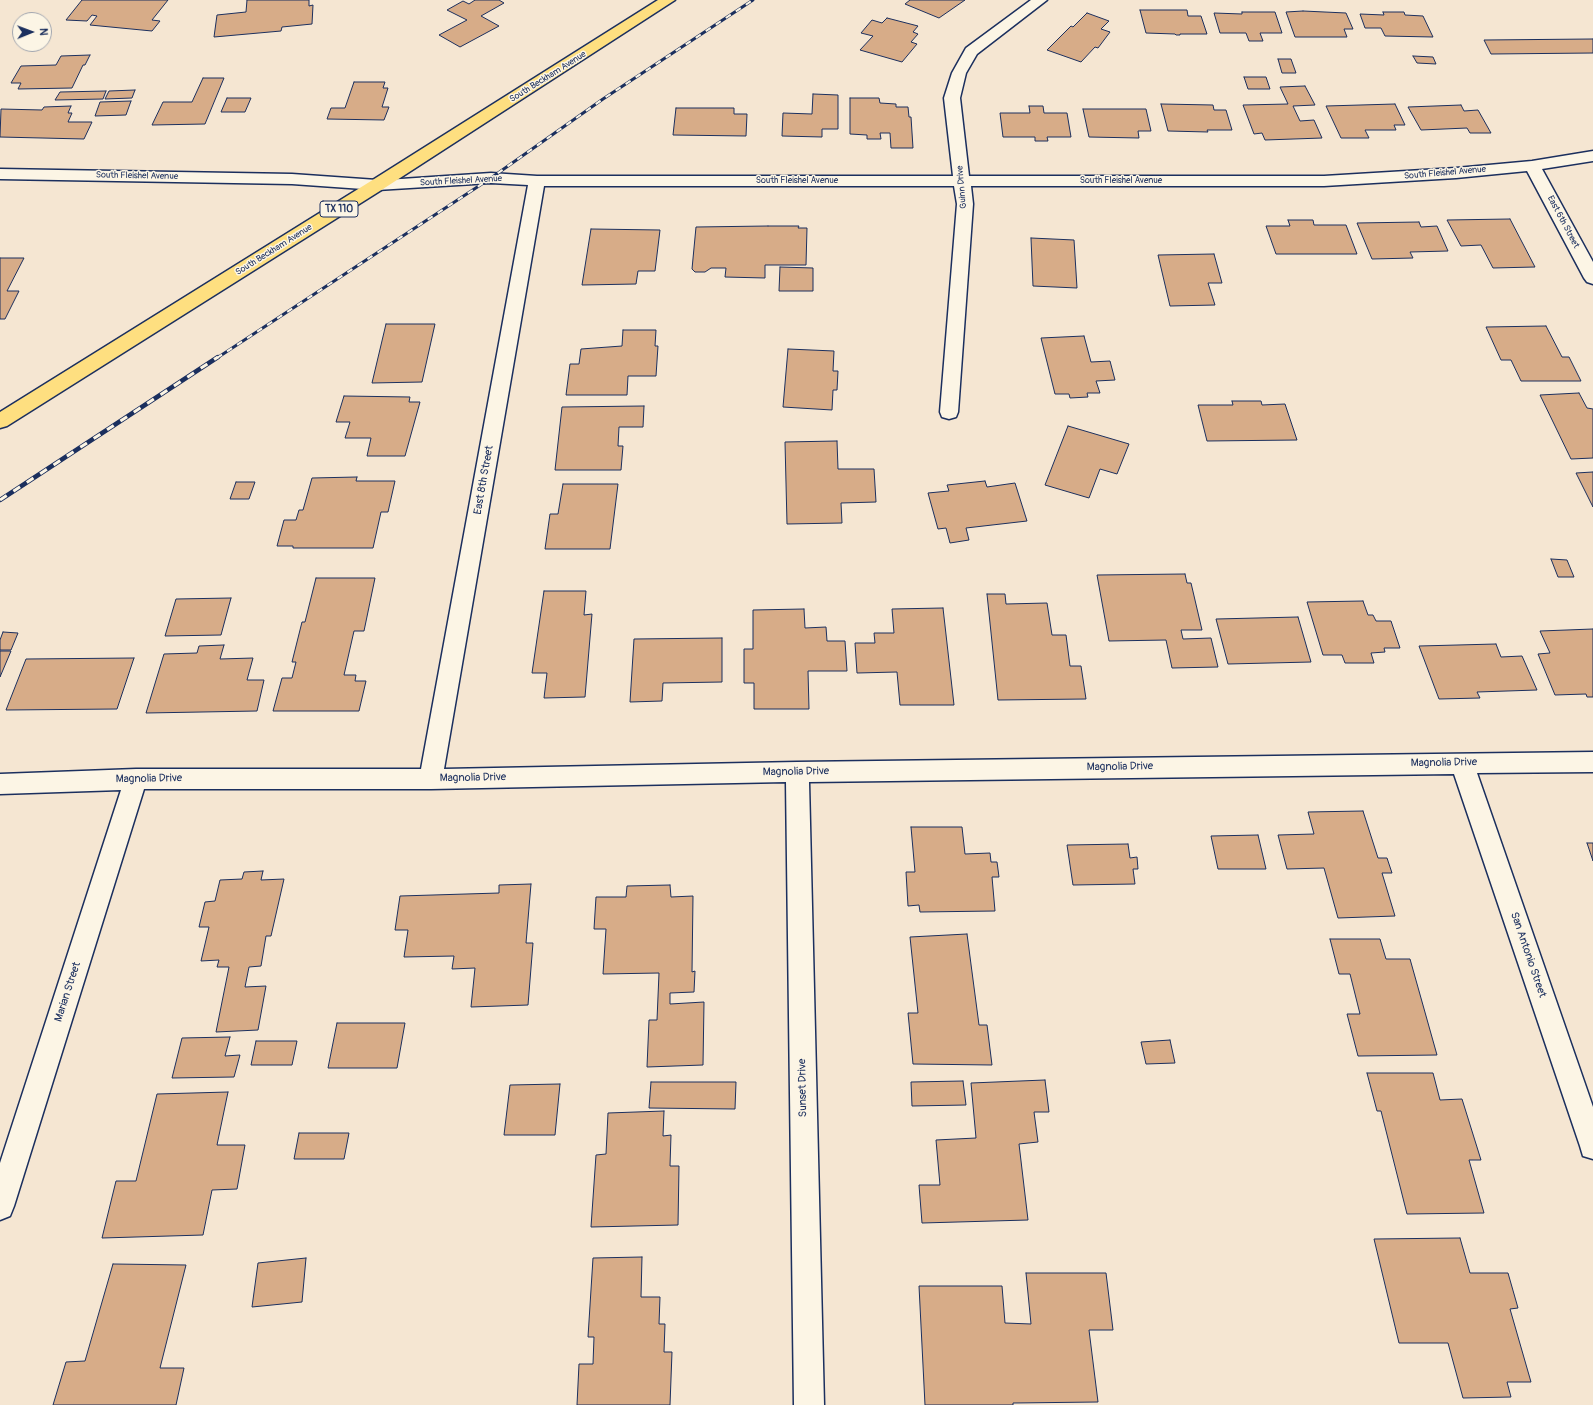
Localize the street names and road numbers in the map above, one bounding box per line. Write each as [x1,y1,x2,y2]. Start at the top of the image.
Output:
street label: South Beckham Avenue [508,49,588,105]
street label: South Fleishel Avenue [1403,164,1487,182]
street label: Guinn Drive [955,165,969,209]
street label: South Fleishel Avenue [96,170,178,182]
street label: South Fleishel Avenue [420,173,502,189]
street label: South Fleishel Avenue [756,176,838,186]
street label: South Fleishel Avenue [1080,176,1162,186]
street label: East 6th Street [1545,194,1581,250]
road number: TX 110 [320,201,358,217]
street label: South Beckham Avenue [234,222,314,278]
street label: East 8th Street [471,444,497,516]
street label: Magnolia Drive [1411,756,1477,770]
street label: Magnolia Drive [1087,760,1153,774]
street label: Magnolia Drive [763,765,829,779]
street label: Magnolia Drive [440,771,506,785]
street label: Magnolia Drive [116,772,182,786]
street label: San Antonio Street [1507,910,1549,1000]
street label: Marian Street [52,960,84,1024]
street label: Sunset Drive [796,1059,810,1117]

